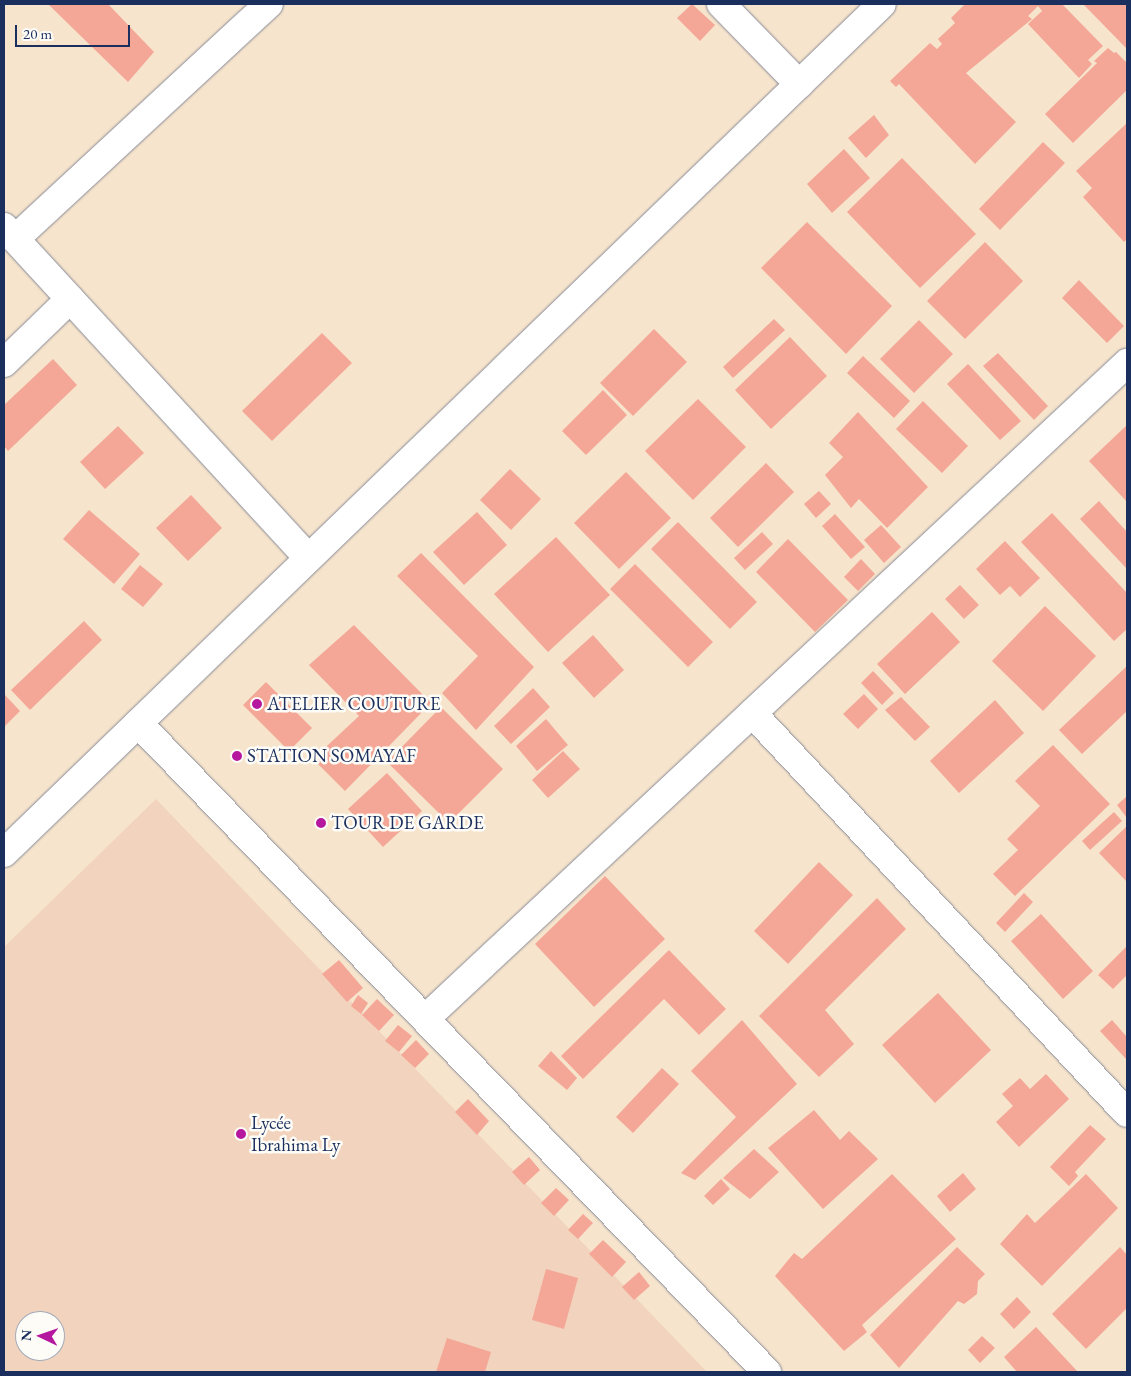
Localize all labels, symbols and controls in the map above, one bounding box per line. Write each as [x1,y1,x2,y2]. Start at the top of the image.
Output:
scale bar [18,15,132,47]
text: 20 m [23,24,52,43]
place label: ATELIER COUTURE [267,693,440,715]
marker: ATELIER COUTURE [251,698,263,710]
place label: STATION SOMAYAF [247,745,416,767]
marker: STATION SOMAYAF [231,750,243,762]
place label: TOUR DE GARDE [331,812,484,834]
marker: TOUR DE GARDE [315,817,327,829]
place label: Lycée Ibrahima Ly [251,1112,340,1156]
marker: Lycée Ibrahima Ly [235,1128,247,1140]
north arrow [15,1311,65,1361]
text: N [17,1329,35,1341]

